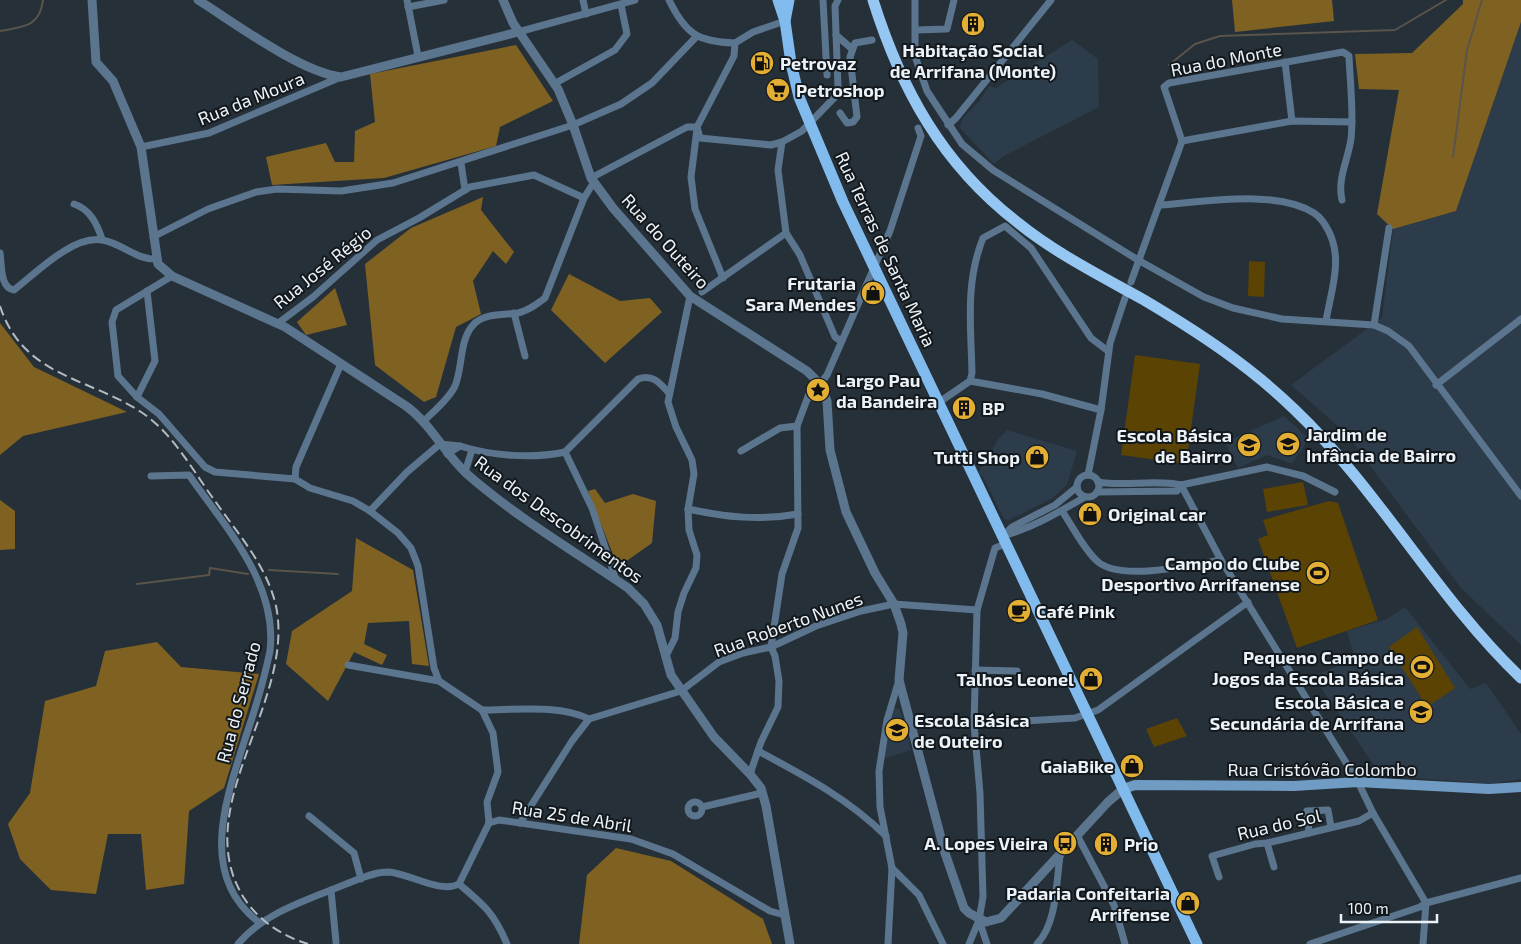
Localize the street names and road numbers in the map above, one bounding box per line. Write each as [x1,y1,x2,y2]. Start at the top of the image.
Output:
street label: Rua do Monte [1169,37,1283,81]
street label: Rua da Moura [195,67,307,129]
street label: Rua Terras de Santa Maria [831,148,941,350]
street label: Rua do Outeiro [618,189,714,293]
street label: Rua José Régio [269,221,375,313]
street label: Rua dos Descobrimentos [471,451,647,587]
street label: Rua Roberto Nunes [710,587,866,661]
street label: Rua do Serrado [211,639,265,765]
street label: Rua Cristóvão Colombo [1227,758,1417,780]
street label: Rua 25 de Abril [510,796,634,836]
street label: Rua do Sol [1235,804,1324,844]

